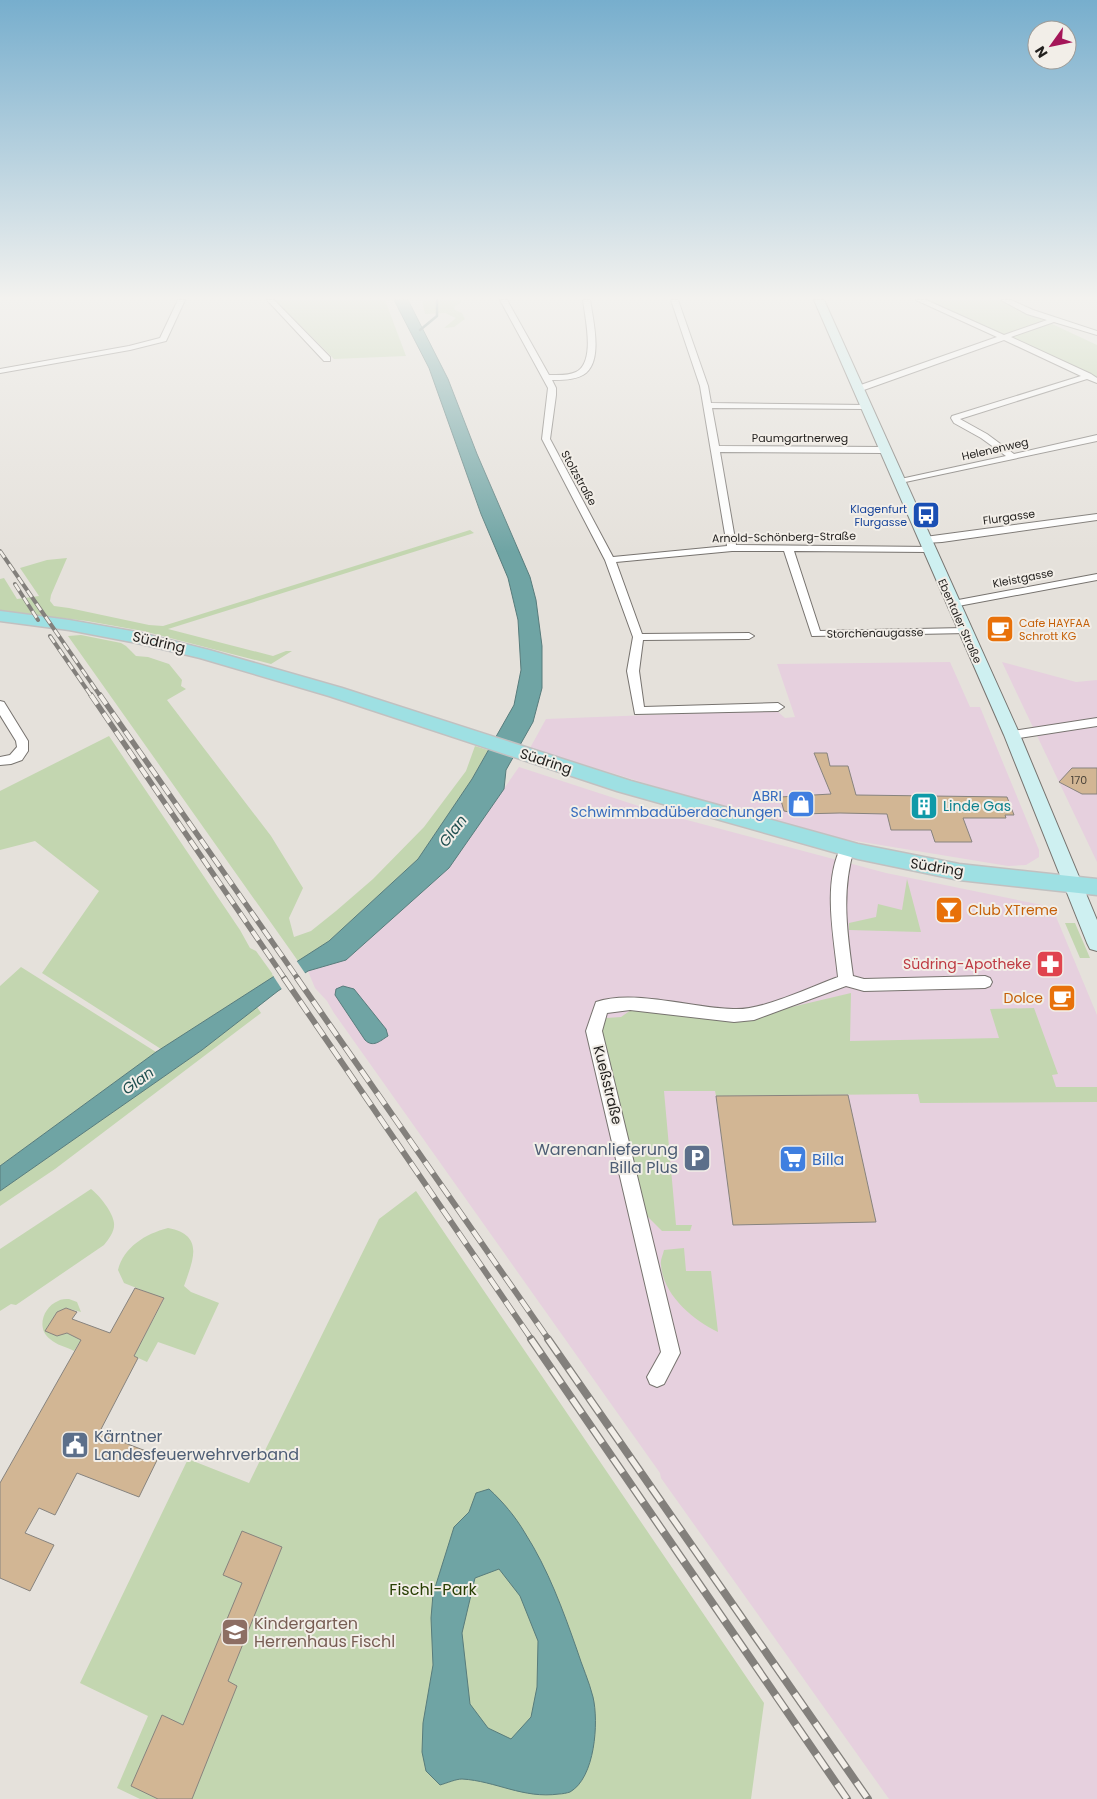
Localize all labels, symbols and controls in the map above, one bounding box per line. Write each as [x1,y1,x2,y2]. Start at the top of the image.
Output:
north arrow [1027,20,1077,70]
text: N [1030,42,1052,62]
street label: Paumgartnerweg [752,430,848,446]
street label: Helenenweg [960,434,1030,464]
street label: Stolzstraße [557,448,601,509]
bus stop icon: Klagenfurt Flurgasse [911,500,941,530]
place label: Klagenfurt Flurgasse [850,501,907,530]
street label: Flurgasse [982,505,1036,529]
street label: Arnold-Schönberg-Straße [712,528,856,546]
street label: Kleistgasse [991,564,1055,592]
street label: Ebentaler Straße [934,576,986,666]
cafe icon: Cafe HAYFAA Schrott KG [985,614,1015,644]
place label: Cafe HAYFAA Schrott KG [1019,615,1091,644]
street label: Storchenaugasse [826,624,924,642]
street label: Südring [131,626,187,658]
street label: Südring [517,743,575,779]
house number: 170 [1071,772,1087,788]
place label: ABRI Schwimmbadüberdachungen [570,786,782,822]
shop icon: ABRI Schwimmbadüberdachungen [786,789,816,819]
building icon: Linde Gas [909,791,939,821]
place label: Linde Gas [943,796,1011,816]
water label: Glan [434,810,472,851]
street label: Südring [909,853,965,881]
bar icon: Club XTreme [934,895,964,925]
place label: Club XTreme [968,900,1058,920]
pharmacy icon: Südring-Apotheke [1035,949,1065,979]
place label: Südring-Apotheke [903,954,1031,974]
cafe icon: Dolce [1047,983,1077,1013]
place label: Dolce [1004,988,1043,1008]
street label: Kueßstraße [589,1043,628,1127]
water label: Glan [117,1062,158,1099]
place label: Warenanlieferung Billa Plus [534,1138,678,1179]
parking icon: Warenanlieferung Billa Plus [682,1143,712,1173]
supermarket icon: Billa [778,1144,808,1174]
place label: Billa [812,1148,844,1171]
place label: Kärntner Landesfeuerwehrverband [94,1425,299,1466]
public building icon: Kärntner Landesfeuerwehrverband [60,1430,90,1460]
park label: Fischl-Park [389,1578,477,1601]
place label: Kindergarten Herrenhaus Fischl [254,1612,395,1653]
school or university icon: Kindergarten Herrenhaus Fischl [220,1617,250,1647]

